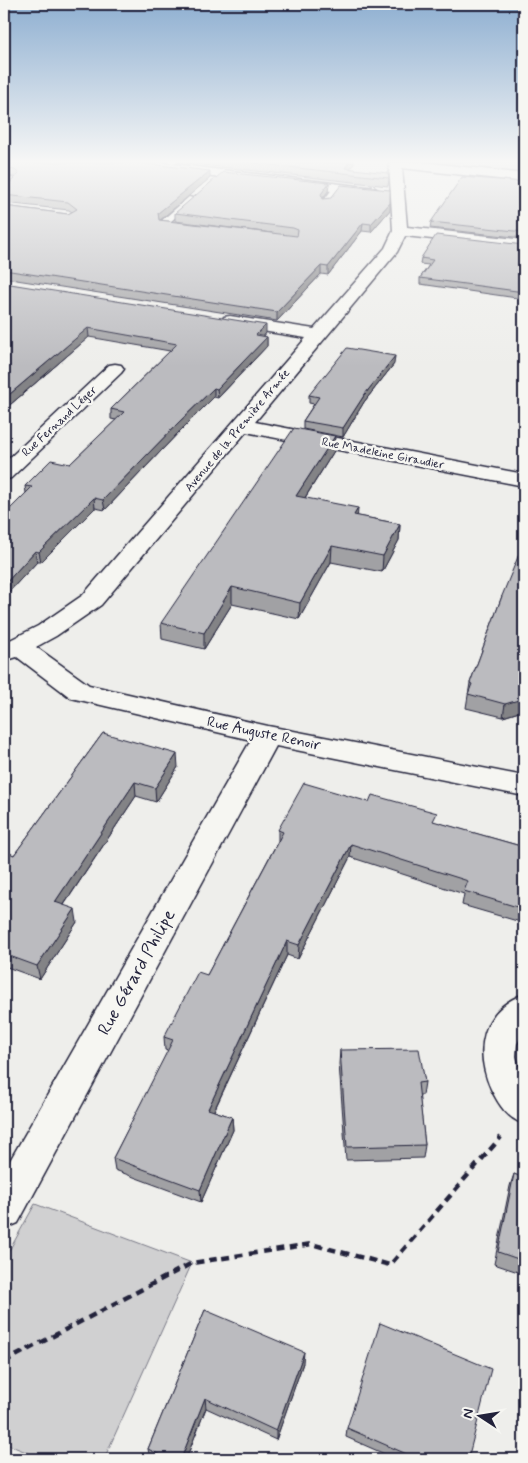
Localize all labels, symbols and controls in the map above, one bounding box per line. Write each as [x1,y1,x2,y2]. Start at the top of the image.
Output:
street label: Avenue de la Première Armée [182,366,294,495]
street label: Rue Fernand Léger [19,383,101,461]
street label: Rue Madeleine Giraudier [320,434,445,474]
street label: Rue Auguste Renoir [205,712,323,756]
street label: Rue Gérard Philipe [92,905,181,1040]
north arrow [456,1390,506,1440]
text: N [458,1407,478,1420]

